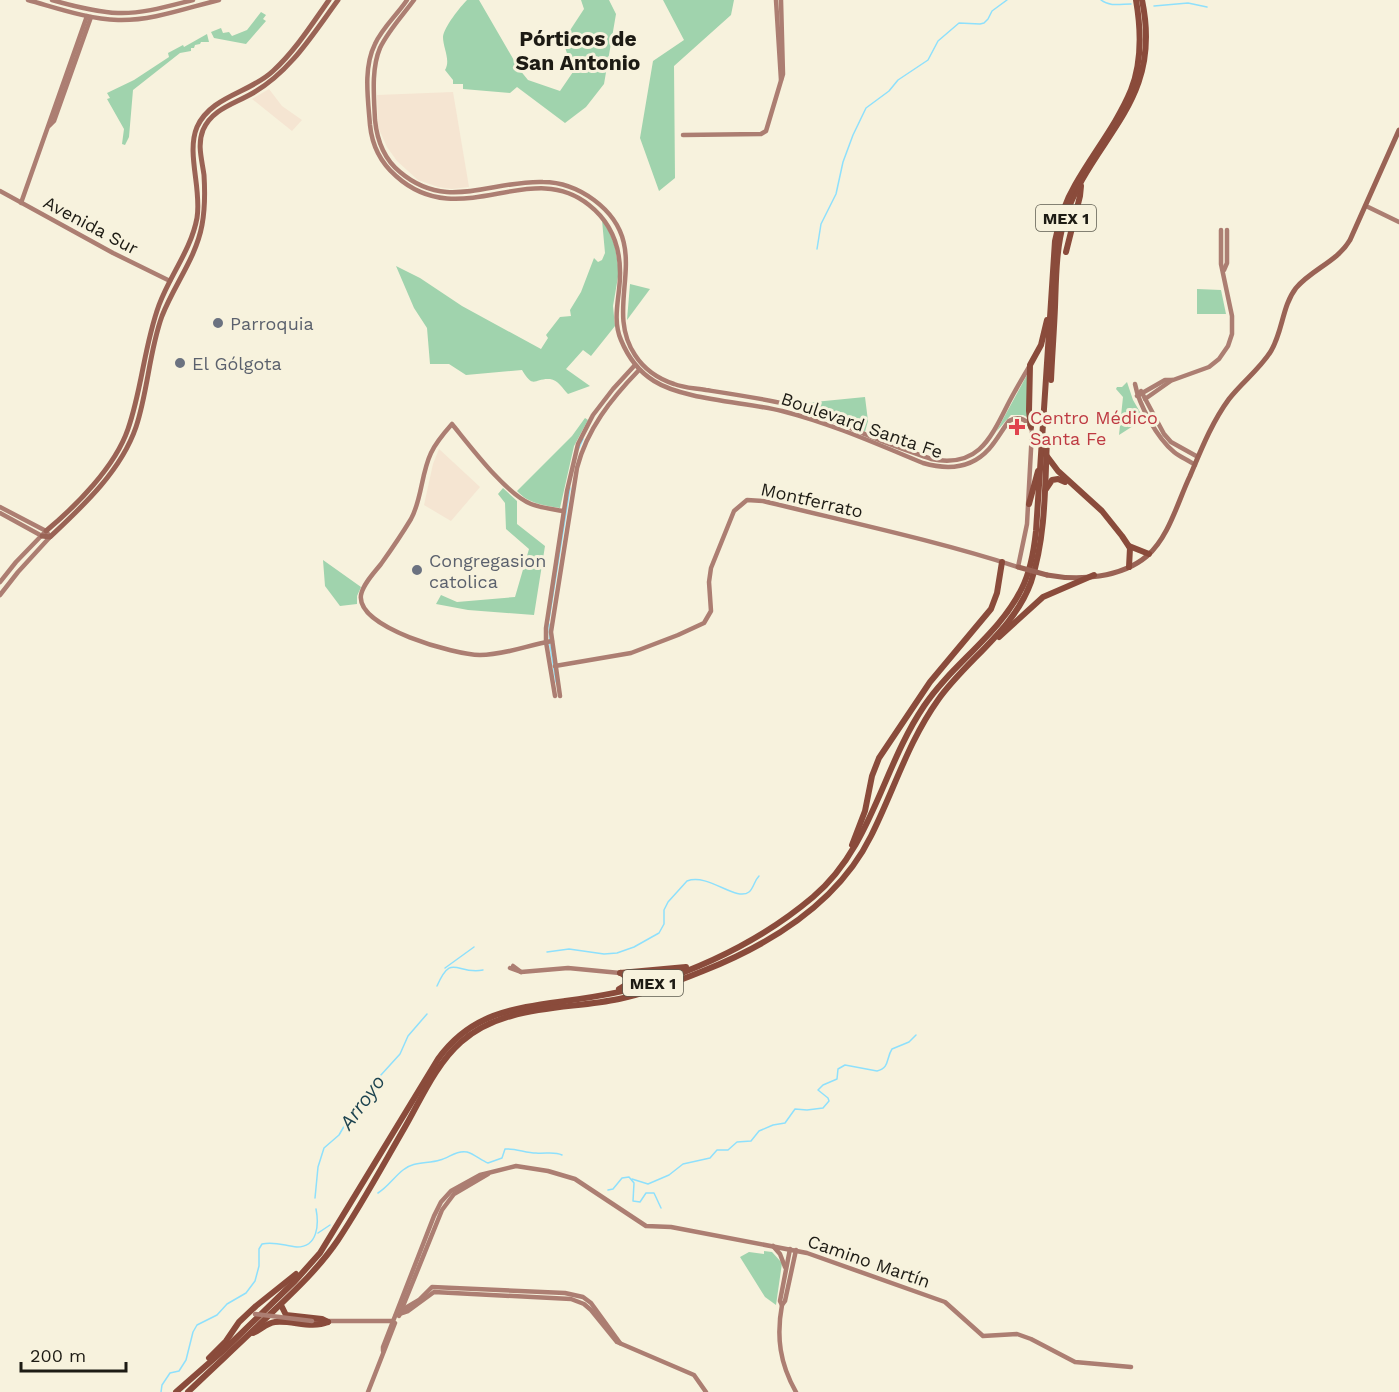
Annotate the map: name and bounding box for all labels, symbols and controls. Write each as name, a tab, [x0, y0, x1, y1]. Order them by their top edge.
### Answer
district label: Pórticos de San Antonio	[516, 26, 640, 75]
street label: Avenida Sur	[40, 191, 142, 259]
road number: MEX 1	[1036, 205, 1096, 231]
place label: Parroquia	[230, 313, 314, 334]
marker: Parroquia	[211, 316, 225, 330]
place label: El Gólgota	[192, 353, 282, 374]
marker: El Gólgota	[173, 356, 187, 370]
street label: Boulevard Santa Fe	[778, 387, 946, 463]
place label: Centro Médico Santa Fe	[1030, 407, 1158, 449]
marker: Centro Médico Santa Fe	[1008, 418, 1026, 436]
street label: Montferrato	[759, 478, 865, 522]
place label: Congregasion catolica	[429, 550, 546, 592]
marker: Congregasion catolica	[410, 563, 424, 577]
road number: MEX 1	[623, 970, 683, 996]
water label: Arroyo	[334, 1070, 390, 1135]
street label: Camino Martín	[805, 1230, 933, 1292]
scale bar	[21, 1335, 126, 1373]
text: 200 m	[30, 1345, 86, 1366]

